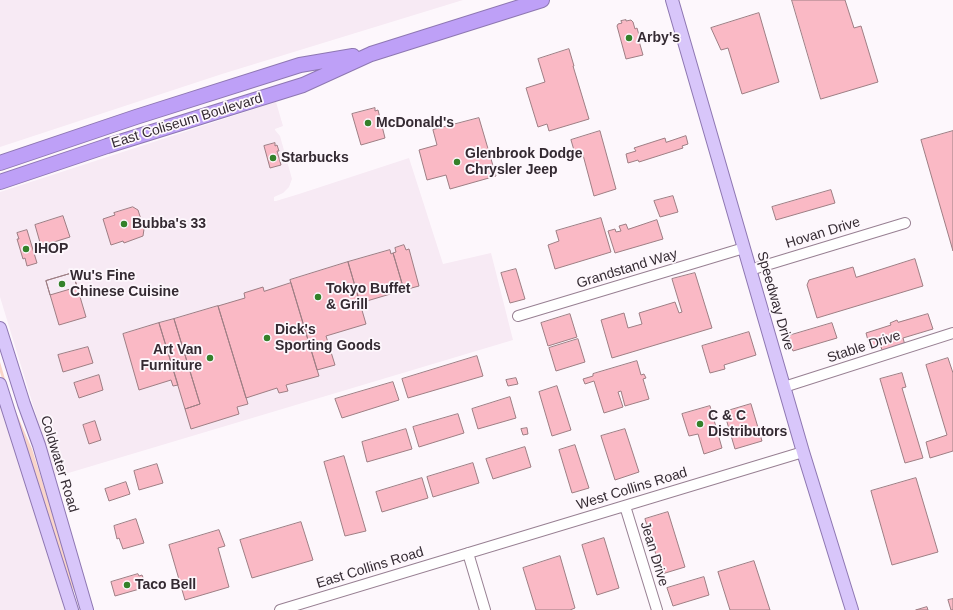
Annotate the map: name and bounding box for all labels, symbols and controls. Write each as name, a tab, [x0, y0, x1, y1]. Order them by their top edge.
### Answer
place label: Arby's	[637, 30, 680, 46]
marker: Arby's	[624, 33, 634, 43]
street label: East Coliseum Boulevard	[109, 90, 265, 152]
place label: McDonald's	[376, 115, 454, 131]
marker: McDonald's	[363, 118, 373, 128]
place label: Glenbrook Dodge Chrysler Jeep	[465, 146, 582, 178]
place label: Starbucks	[281, 150, 349, 166]
marker: Starbucks	[268, 153, 278, 163]
marker: Glenbrook Dodge Chrysler Jeep	[452, 157, 462, 167]
street label: Hovan Drive	[784, 214, 862, 252]
place label: Bubba's 33	[132, 216, 206, 232]
marker: Bubba's 33	[119, 219, 129, 229]
place label: IHOP	[34, 241, 68, 257]
marker: IHOP	[21, 244, 31, 254]
street label: Grandstand Way	[575, 246, 679, 292]
street label: Speedway Drive	[753, 250, 797, 352]
place label: Wu's Fine Chinese Cuisine	[70, 268, 179, 300]
marker: Wu's Fine Chinese Cuisine	[57, 279, 67, 289]
place label: Tokyo Buffet & Grill	[326, 281, 411, 314]
marker: Tokyo Buffet & Grill	[313, 292, 323, 302]
place label: Dick's Sporting Goods	[275, 322, 381, 354]
street label: Stable Drive	[825, 327, 903, 367]
marker: Dick's Sporting Goods	[262, 333, 272, 343]
place label: Art Van Furniture	[141, 342, 202, 374]
marker: Art Van Furniture	[205, 353, 215, 363]
place label: C & C Distributors	[708, 408, 787, 440]
street label: Coldwater Road	[36, 414, 82, 514]
marker: C & C Distributors	[695, 419, 705, 429]
street label: West Collins Road	[575, 464, 689, 514]
street label: Jean Drive	[636, 520, 672, 588]
street label: East Collins Road	[314, 544, 426, 592]
place label: Taco Bell	[135, 577, 196, 593]
marker: Taco Bell	[122, 580, 132, 590]

